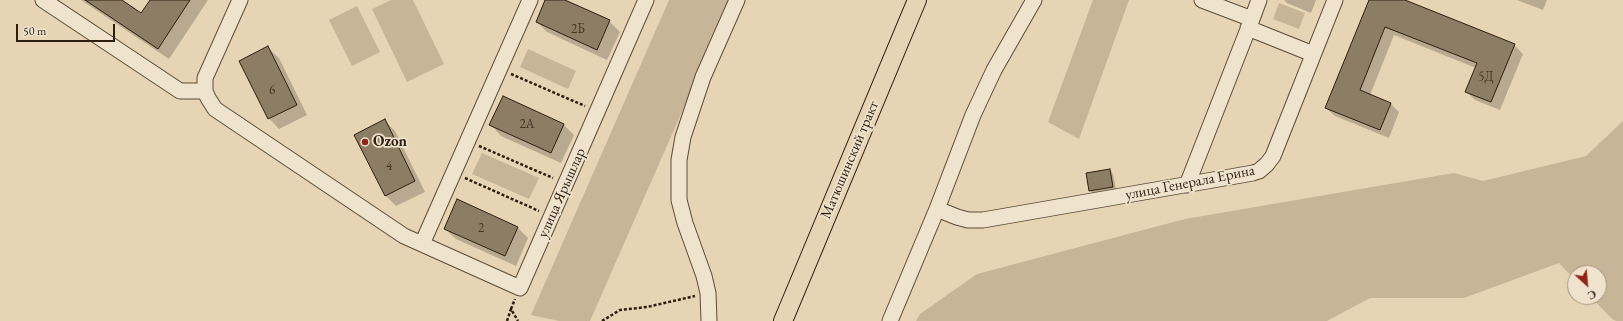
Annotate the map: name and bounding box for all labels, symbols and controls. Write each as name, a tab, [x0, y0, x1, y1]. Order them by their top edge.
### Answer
scale bar	[18, 16, 117, 42]
house number: 2Б	[571, 21, 585, 37]
text: 50 m	[23, 23, 46, 39]
house number: 5Д	[1478, 69, 1494, 85]
house number: 6	[269, 82, 275, 98]
street label: Матюшинский тракт	[817, 98, 883, 222]
house number: 2А	[519, 116, 535, 132]
place label: Ozon	[373, 133, 407, 151]
marker: Ozon	[360, 137, 370, 147]
street label: улица Ярышлар	[534, 145, 590, 241]
house number: 4	[386, 158, 392, 174]
street label: улица Генерала Ерина	[1124, 162, 1256, 204]
house number: 2	[478, 220, 484, 236]
north arrow	[1567, 265, 1607, 305]
text: С	[1585, 287, 1598, 303]

